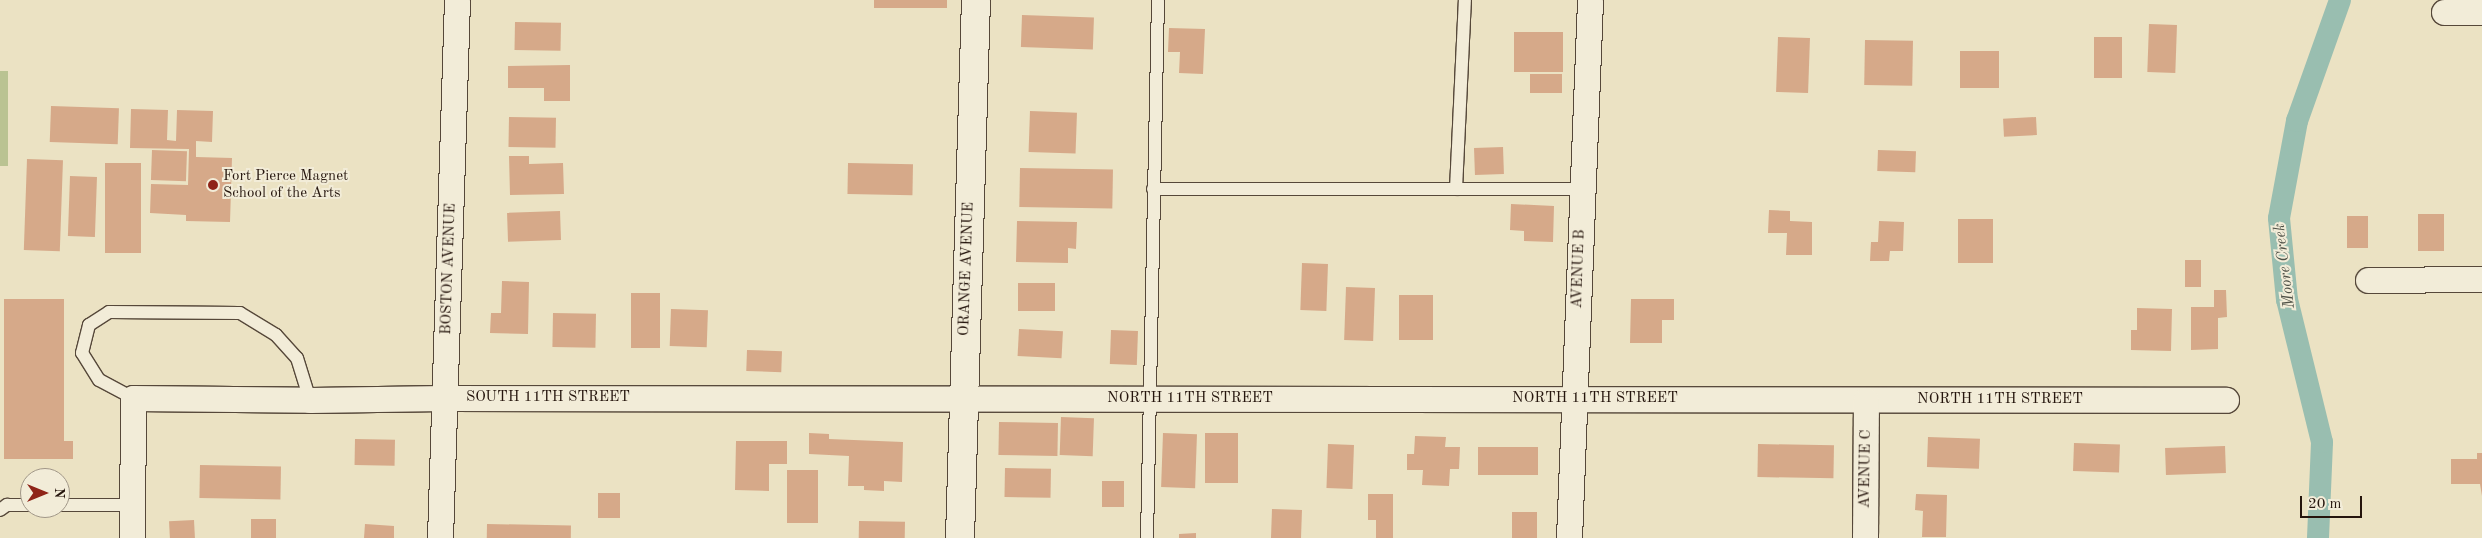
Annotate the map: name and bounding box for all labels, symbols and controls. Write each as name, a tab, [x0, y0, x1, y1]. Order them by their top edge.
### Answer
place label: Fort Pierce Magnet School of the Arts	[223, 167, 348, 202]
marker: Fort Pierce Magnet School of the Arts	[207, 179, 219, 191]
street label: ORANGE AVENUE	[956, 202, 978, 336]
street label: BOSTON AVENUE	[438, 203, 460, 335]
water label: Moore Creek	[2270, 222, 2300, 310]
street label: AVENUE B	[1569, 229, 1589, 309]
street label: SOUTH 11TH STREET	[466, 389, 630, 407]
street label: NORTH 11TH STREET	[1107, 390, 1273, 408]
street label: NORTH 11TH STREET	[1512, 390, 1678, 408]
street label: NORTH 11TH STREET	[1917, 391, 2083, 409]
street label: AVENUE C	[1856, 429, 1876, 509]
north arrow	[20, 468, 70, 518]
scale bar	[2302, 486, 2364, 518]
text: N	[52, 488, 66, 498]
text: 20 m	[2308, 497, 2342, 512]

